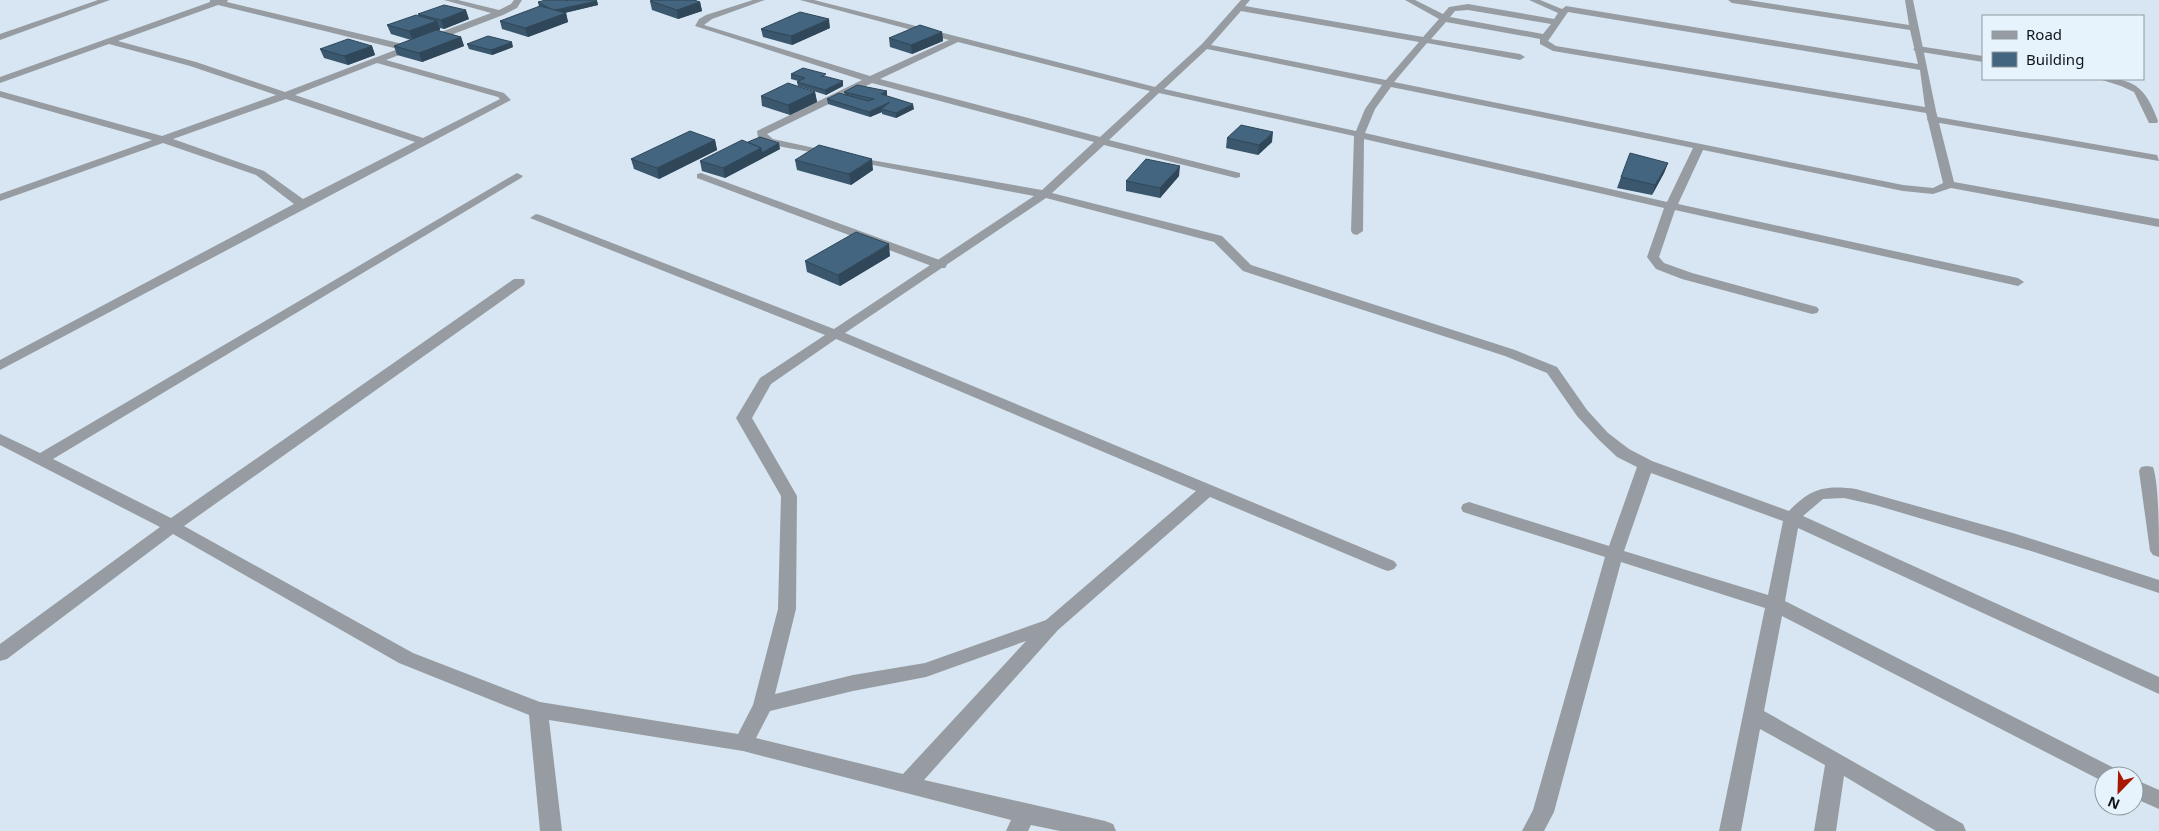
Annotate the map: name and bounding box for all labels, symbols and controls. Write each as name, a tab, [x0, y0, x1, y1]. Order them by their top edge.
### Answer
legend	[1982, 15, 2144, 80]
text: Road	[2026, 24, 2062, 44]
text: Building	[2026, 49, 2084, 69]
north arrow	[2094, 766, 2144, 816]
text: N	[2105, 792, 2123, 814]

